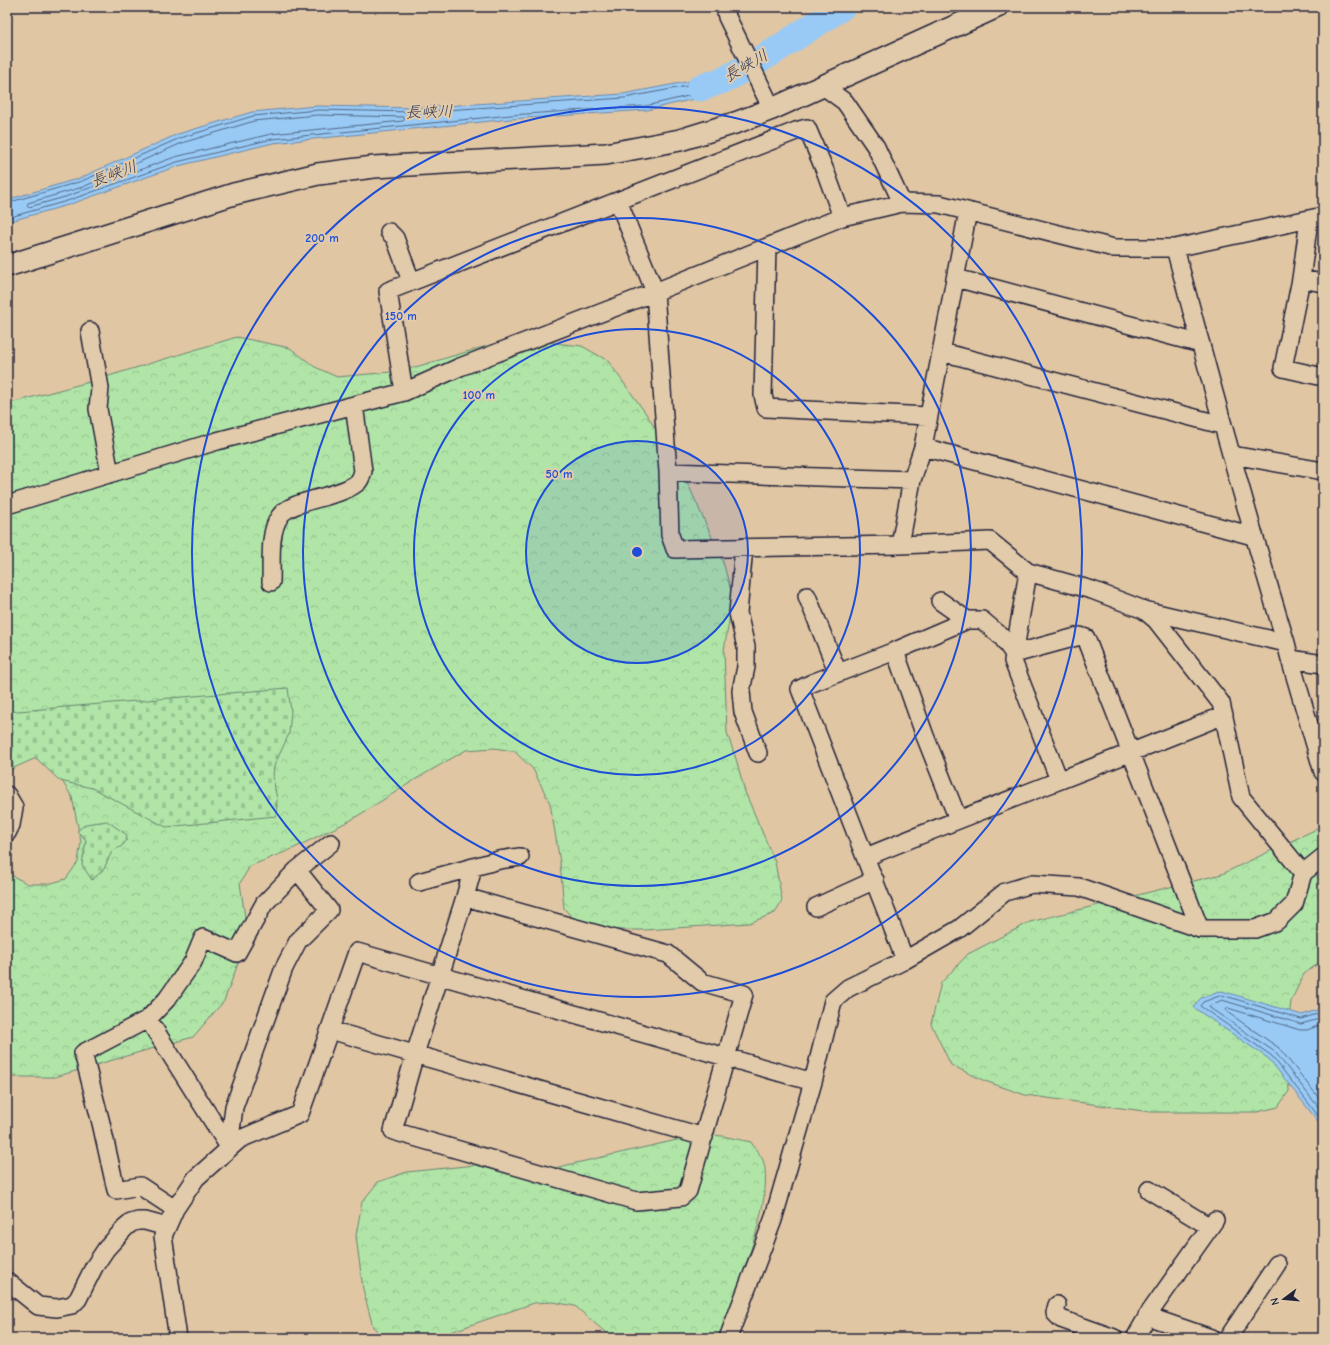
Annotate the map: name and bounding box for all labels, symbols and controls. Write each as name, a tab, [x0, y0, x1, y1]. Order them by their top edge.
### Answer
water label: 長峡川	[721, 46, 771, 86]
water label: 長峡川	[405, 102, 453, 122]
water label: 長峡川	[88, 157, 140, 191]
text: 200 m	[305, 231, 339, 245]
text: 150 m	[385, 309, 417, 323]
text: 100 m	[463, 388, 495, 402]
text: 50 m	[545, 467, 573, 481]
centre of rings	[630, 545, 644, 559]
north arrow	[1264, 1279, 1304, 1319]
text: N	[1268, 1296, 1282, 1307]

